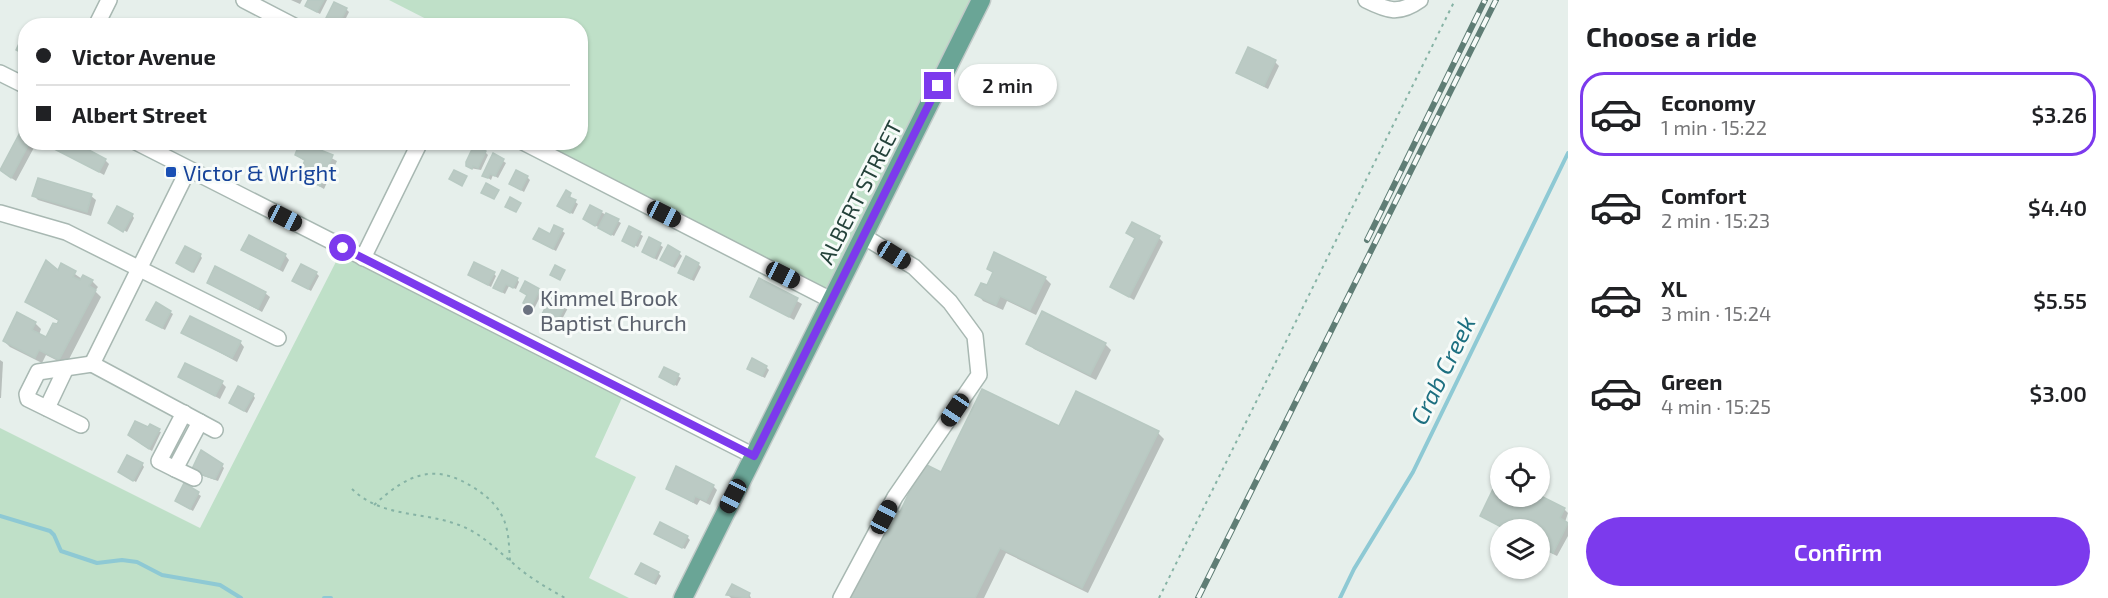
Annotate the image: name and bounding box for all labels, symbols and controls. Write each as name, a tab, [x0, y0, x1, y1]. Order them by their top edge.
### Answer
text: Choose a ride	[1586, 20, 1757, 52]
text: Victor Avenue	[72, 43, 216, 69]
callout: 2 min	[959, 65, 1058, 107]
route end	[924, 72, 951, 99]
text: 2 min	[982, 73, 1033, 97]
icon: car	[1589, 87, 1643, 141]
text: Economy	[1661, 89, 1756, 115]
text: Albert Street	[72, 101, 207, 127]
text: $3.26	[2031, 101, 2087, 127]
text: 1 min · 15:22	[1661, 115, 1767, 139]
street label: ALBERT STREET	[812, 116, 906, 268]
place label: Victor & Wright	[183, 159, 337, 185]
marker: Victor & Wright	[164, 165, 178, 179]
icon: car	[1589, 180, 1643, 234]
text: Comfort	[1661, 182, 1746, 208]
text: $4.40	[2028, 194, 2087, 220]
car	[644, 198, 684, 230]
car	[265, 202, 305, 234]
text: 2 min · 15:23	[1661, 208, 1770, 232]
route start	[329, 234, 356, 261]
car	[874, 238, 914, 272]
car	[763, 259, 803, 291]
icon: car	[1589, 273, 1643, 327]
text: XL	[1661, 275, 1687, 301]
place label: Kimmel Brook Baptist Church	[540, 284, 687, 335]
text: $5.55	[2033, 287, 2087, 313]
text: 3 min · 15:24	[1661, 301, 1771, 325]
marker: Kimmel Brook Baptist Church	[521, 303, 535, 317]
water label: Crab Creek	[1403, 311, 1481, 429]
icon: car	[1589, 366, 1643, 420]
text: Green	[1661, 368, 1723, 394]
text: $3.00	[2030, 380, 2087, 406]
car	[937, 390, 973, 430]
text: 4 min · 15:25	[1661, 394, 1771, 418]
map controls	[1490, 447, 1550, 579]
button: locate	[1490, 447, 1550, 507]
car	[717, 476, 749, 516]
car	[868, 497, 900, 537]
button: Confirm	[1586, 517, 2090, 586]
button: layers	[1490, 519, 1550, 579]

